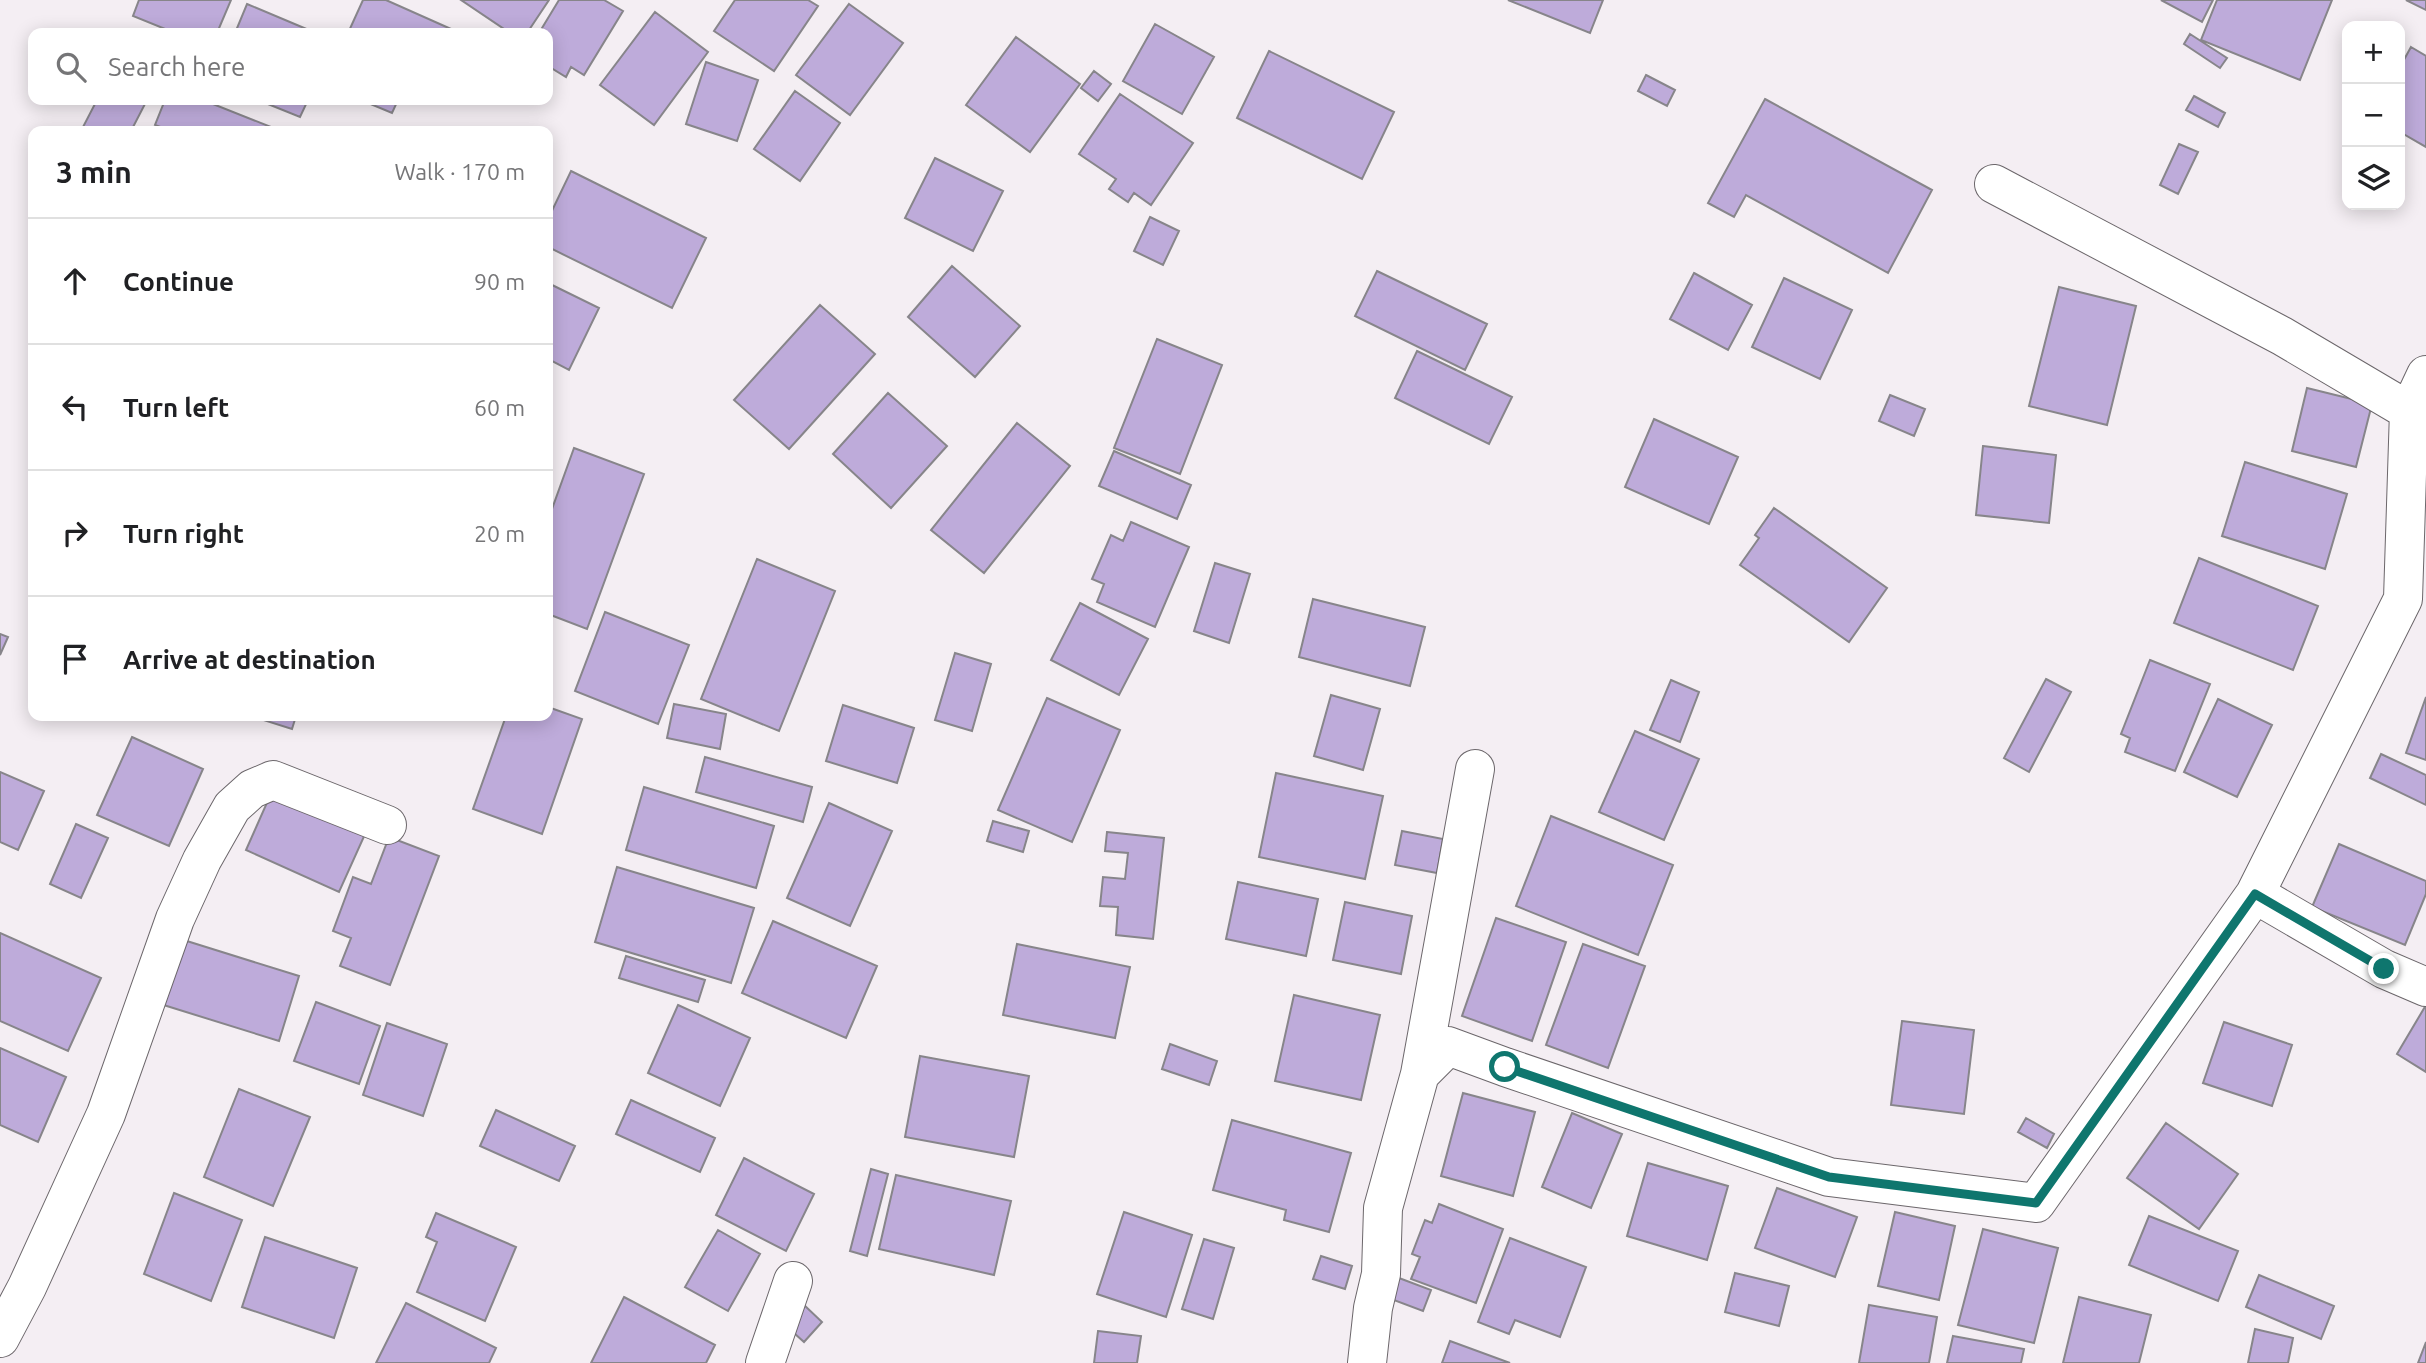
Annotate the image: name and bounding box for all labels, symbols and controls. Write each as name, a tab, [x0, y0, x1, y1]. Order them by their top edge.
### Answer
map controls	[2342, 21, 2405, 210]
button: +	[2342, 21, 2405, 84]
search box	[28, 28, 553, 105]
icon: search	[52, 48, 90, 86]
text: Search here	[108, 52, 245, 81]
button: −	[2342, 84, 2405, 147]
button: layers	[2342, 147, 2405, 210]
text: 3 min	[56, 155, 132, 189]
text: Walk · 170 m	[394, 159, 525, 184]
icon: ahead	[56, 262, 94, 300]
text: Continue	[123, 267, 234, 296]
text: 90 m	[474, 269, 525, 294]
icon: left	[56, 388, 94, 426]
text: Turn left	[123, 393, 229, 422]
text: 60 m	[474, 395, 525, 420]
icon: right	[56, 514, 94, 552]
text: Turn right	[123, 519, 244, 548]
text: 20 m	[474, 521, 525, 546]
icon: arrive	[56, 640, 94, 678]
text: Arrive at destination	[123, 645, 376, 674]
route end	[2368, 953, 2399, 984]
route start	[1489, 1051, 1520, 1082]

